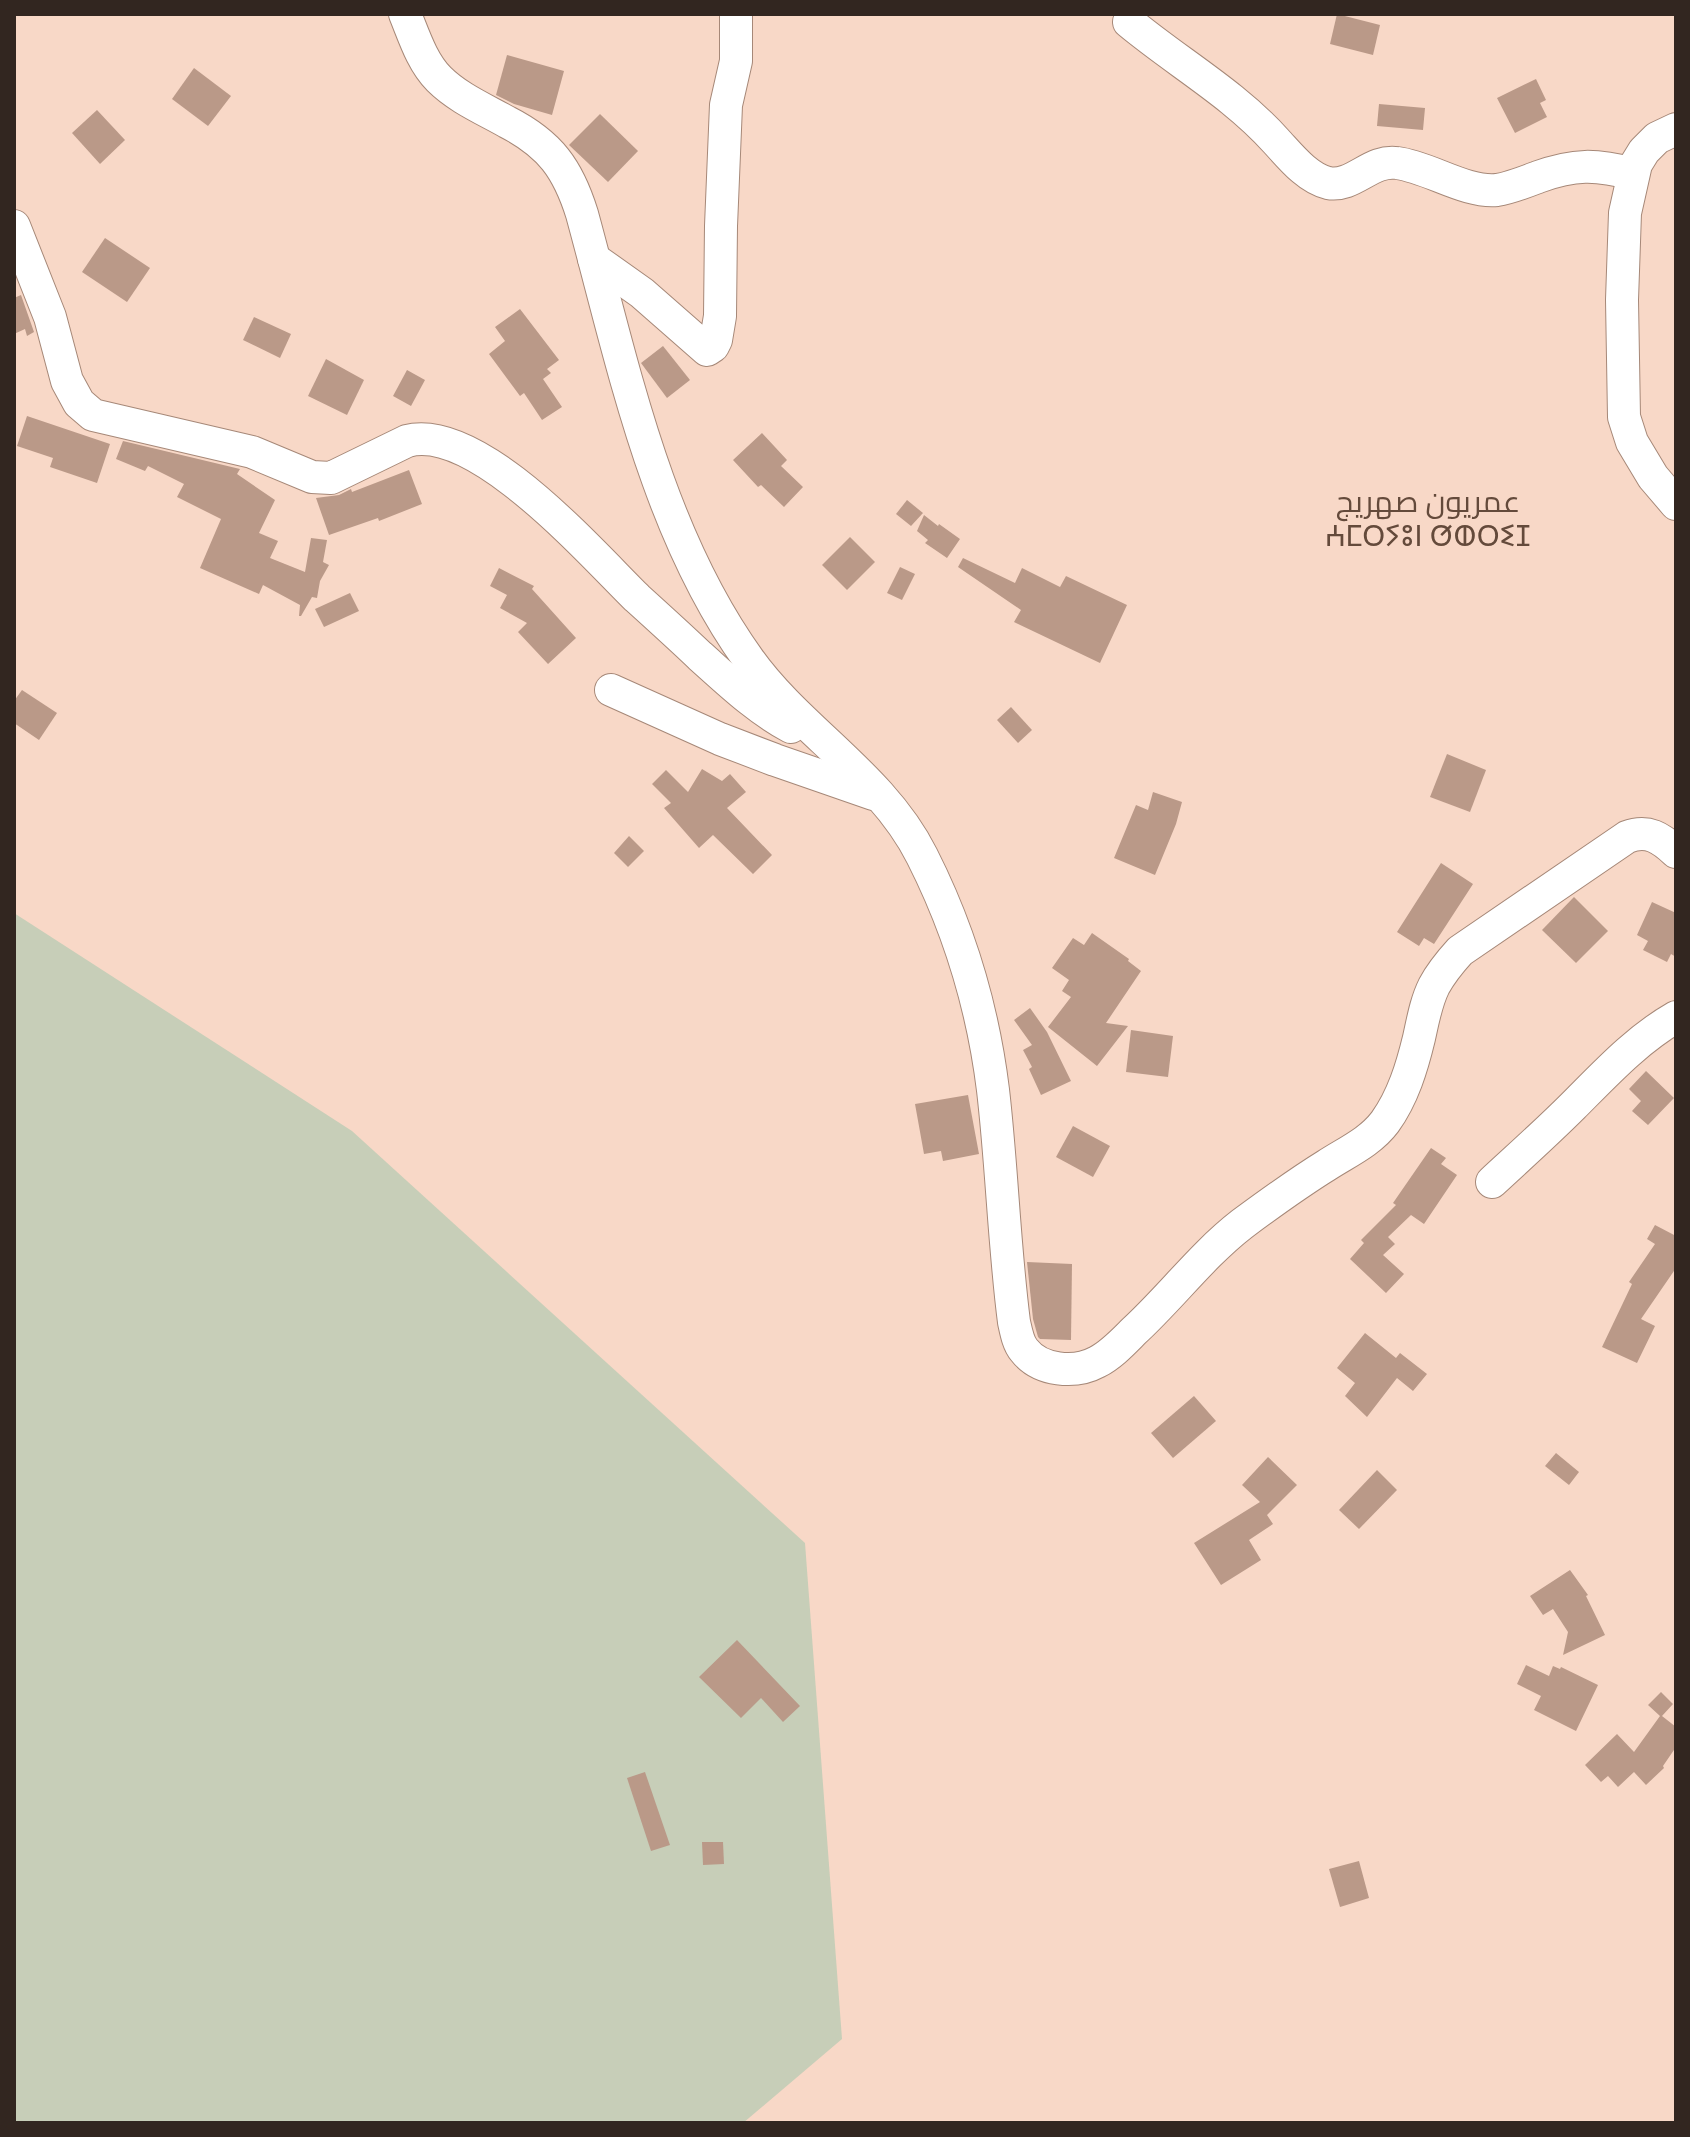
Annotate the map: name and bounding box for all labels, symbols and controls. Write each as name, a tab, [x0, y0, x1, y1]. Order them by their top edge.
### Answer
district label: عمريون صهريج ⵄⵎⵔⵢⵓⵏ ⵚⵀⵔⵉⵊ	[1325, 481, 1531, 554]

